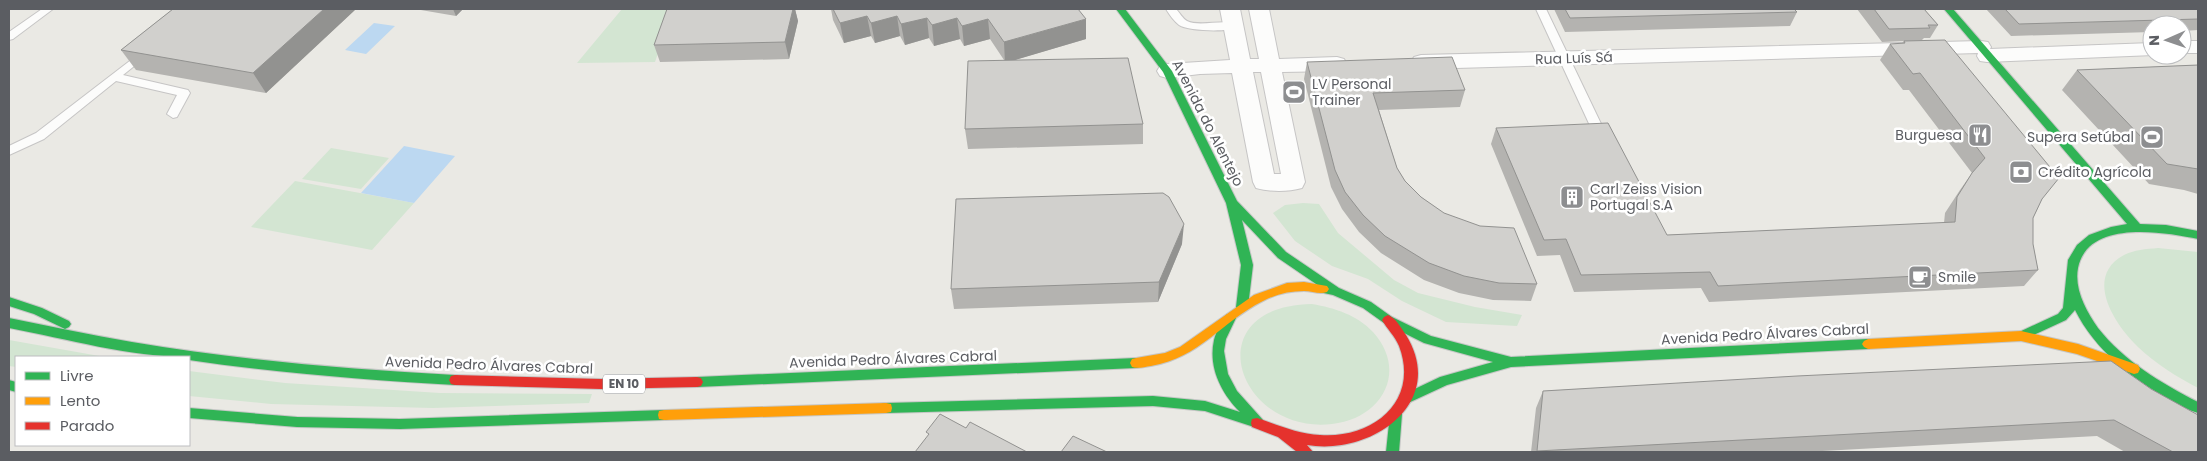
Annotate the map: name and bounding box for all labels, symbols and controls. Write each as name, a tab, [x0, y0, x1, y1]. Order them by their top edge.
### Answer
north arrow	[2142, 15, 2192, 65]
text: N	[2144, 35, 2164, 46]
street label: Rua Luís Sá	[1535, 47, 1613, 69]
street label: Avenida do Alentejo	[1167, 56, 1249, 190]
place label: LV Personal Trainer	[1312, 74, 1391, 110]
sports icon: LV Personal Trainer	[1281, 79, 1307, 105]
restaurant icon: Burguesa	[1967, 122, 1993, 148]
sports icon: Supera Setúbal	[2139, 124, 2165, 150]
place label: Burguesa	[1895, 125, 1962, 145]
place label: Supera Setúbal	[2027, 127, 2134, 147]
bank icon: Crédito Agrícola	[2008, 159, 2034, 185]
place label: Crédito Agrícola	[2038, 162, 2151, 182]
place label: Carl Zeiss Vision Portugal S.A	[1590, 179, 1702, 215]
building icon: Carl Zeiss Vision Portugal S.A	[1559, 184, 1585, 210]
cafe icon: Smile	[1907, 264, 1933, 290]
place label: Smile	[1938, 267, 1977, 287]
street label: Avenida Pedro Álvares Cabral	[1661, 319, 1869, 349]
street label: Avenida Pedro Álvares Cabral	[789, 345, 997, 373]
street label: Avenida Pedro Álvares Cabral	[385, 351, 593, 379]
legend	[15, 356, 190, 446]
text: Livre	[60, 365, 93, 386]
road number: EN 10	[603, 374, 645, 394]
text: Lento	[60, 390, 100, 411]
text: Parado	[60, 415, 114, 436]

